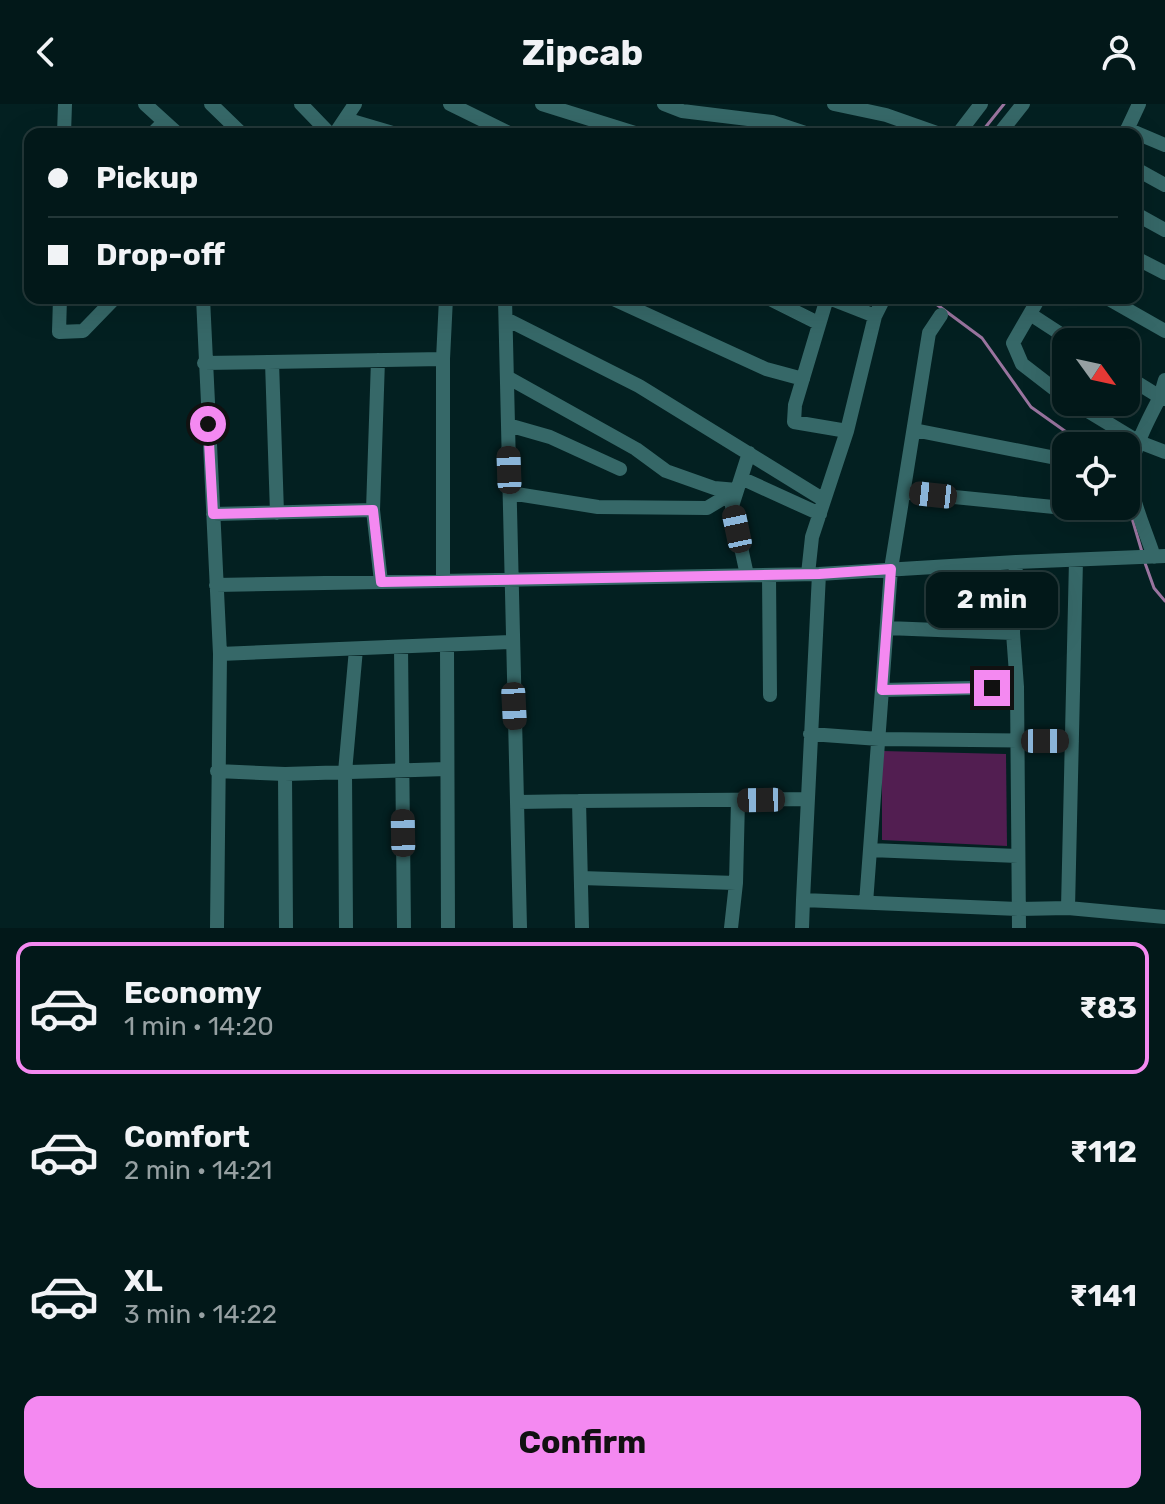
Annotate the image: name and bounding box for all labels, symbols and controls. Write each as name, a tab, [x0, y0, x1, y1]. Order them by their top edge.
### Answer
icon: back	[24, 30, 68, 74]
icon: person	[1097, 30, 1141, 74]
text: Zipcab	[522, 31, 643, 74]
text: Pickup	[96, 160, 198, 196]
text: Drop-off	[96, 237, 225, 273]
north arrow	[1052, 328, 1140, 416]
map controls	[1052, 328, 1140, 520]
route start	[190, 406, 226, 442]
button: locate	[1052, 432, 1140, 520]
car	[496, 446, 522, 494]
car	[908, 481, 958, 509]
car	[720, 503, 754, 555]
callout: 2 min	[926, 572, 1058, 628]
text: 2 min	[957, 584, 1027, 615]
route end	[974, 670, 1010, 706]
car	[501, 681, 527, 731]
car	[1021, 729, 1069, 753]
car	[737, 788, 785, 812]
car	[391, 809, 415, 857]
icon: car	[28, 972, 100, 1044]
text: Economy	[124, 975, 262, 1011]
text: ₹83	[1079, 990, 1137, 1026]
text: 1 min · 14:20	[124, 1011, 274, 1042]
icon: car	[28, 1116, 100, 1188]
text: Comfort	[124, 1119, 250, 1155]
text: ₹112	[1070, 1134, 1137, 1170]
text: 2 min · 14:21	[124, 1155, 272, 1186]
icon: car	[28, 1260, 100, 1332]
text: XL	[124, 1263, 163, 1299]
text: ₹141	[1069, 1278, 1137, 1314]
text: 3 min · 14:22	[124, 1299, 277, 1330]
button: Confirm	[24, 1396, 1141, 1488]

